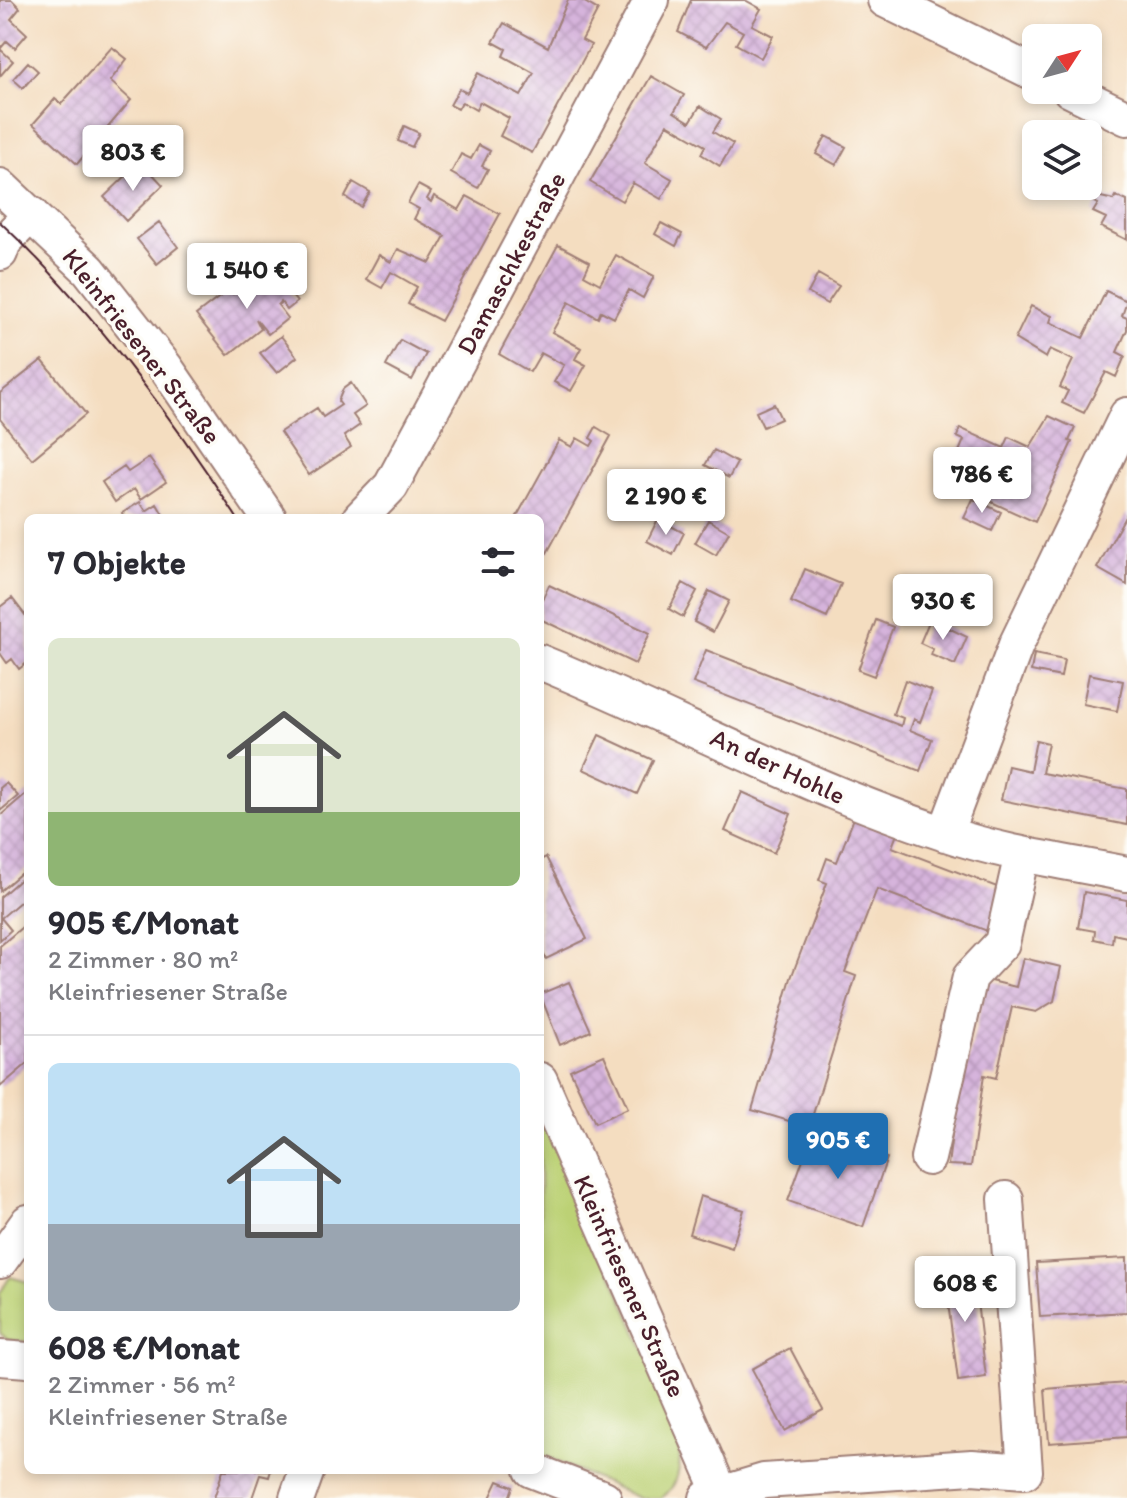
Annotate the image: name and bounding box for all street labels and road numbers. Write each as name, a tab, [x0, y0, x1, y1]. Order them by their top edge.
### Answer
street label: Damaschkestraße	[449, 166, 573, 360]
street label: Kleinfriesener Straße	[56, 242, 228, 450]
street label: An der Hohle	[706, 721, 850, 811]
street label: Kleinfriesener Straße	[567, 1170, 693, 1402]

